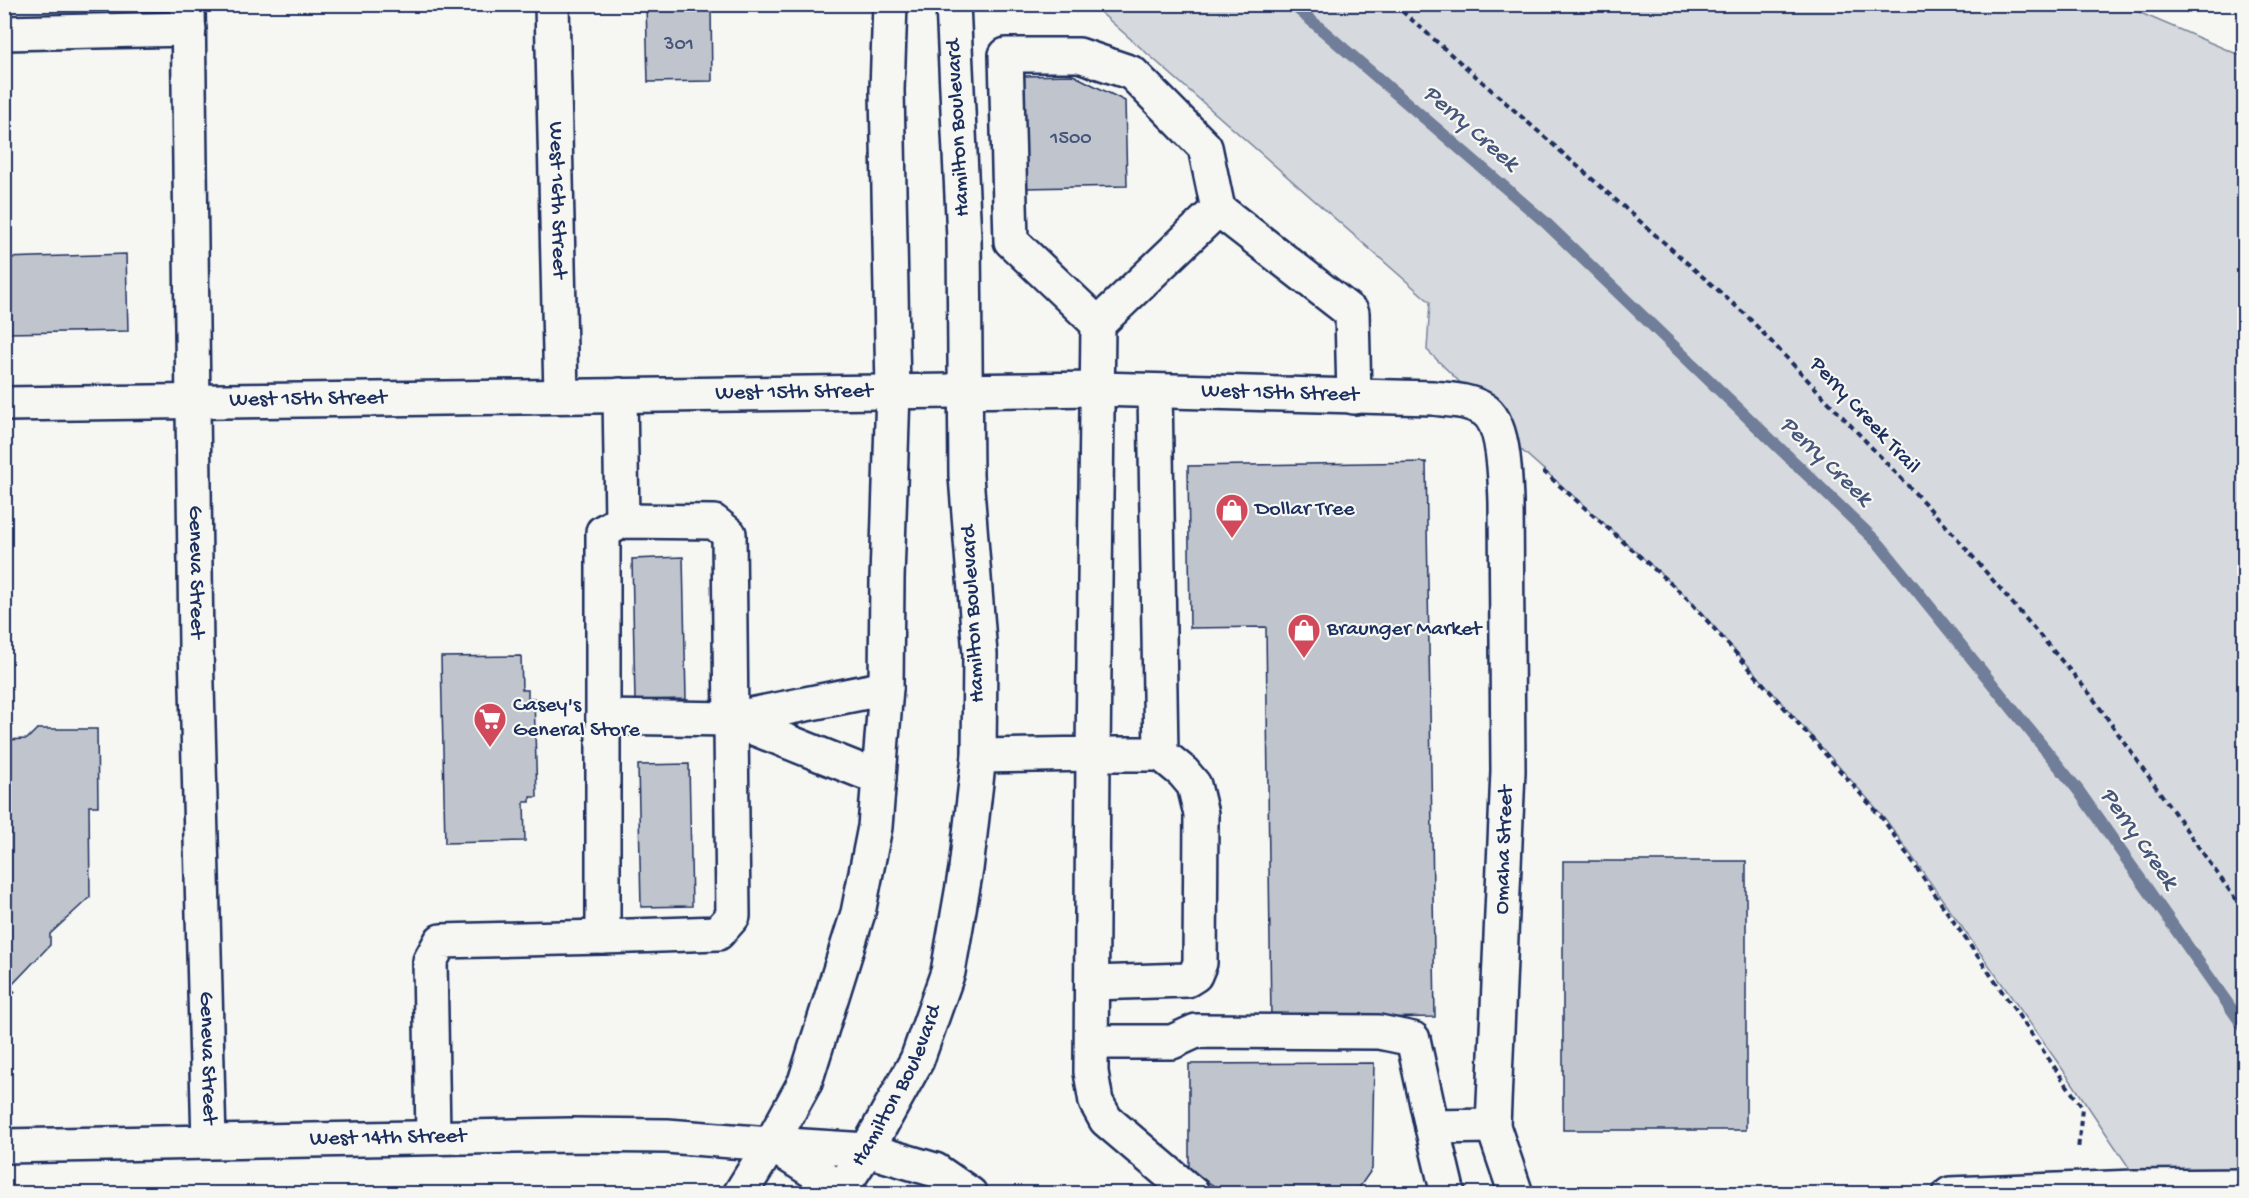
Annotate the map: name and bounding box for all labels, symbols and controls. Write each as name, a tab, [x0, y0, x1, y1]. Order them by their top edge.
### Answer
house number: 301	[663, 34, 694, 57]
street label: Hamilton Boulevard	[941, 36, 977, 217]
water label: Perry Creek	[1416, 80, 1525, 180]
street label: West 16th Street	[542, 121, 571, 281]
house number: 1500	[1049, 128, 1092, 151]
street label: Perry Creek Trail	[1803, 352, 1925, 480]
street label: West 15th Street	[715, 379, 875, 407]
street label: West 15th Street	[1201, 379, 1361, 409]
street label: West 15th Street	[229, 386, 389, 414]
water label: Perry Creek	[1773, 411, 1877, 513]
shop icon: Dollar Tree	[1214, 492, 1250, 539]
place label: Dollar Tree	[1253, 497, 1355, 523]
street label: Geneva Street	[181, 505, 209, 641]
street label: Hamilton Boulevard	[956, 522, 992, 703]
shop icon: Braunger Market	[1286, 612, 1322, 659]
place label: Braunger Market	[1326, 617, 1483, 643]
place label: Casey's General Store	[513, 693, 640, 744]
supermarket icon: Casey's General Store	[472, 701, 508, 748]
street label: Omaha Street	[1490, 783, 1520, 915]
water label: Perry Creek	[2093, 783, 2185, 897]
street label: Geneva Street	[192, 991, 222, 1127]
street label: Hamilton Boulevard	[846, 1000, 949, 1172]
street label: West 14th Street	[309, 1124, 468, 1153]

